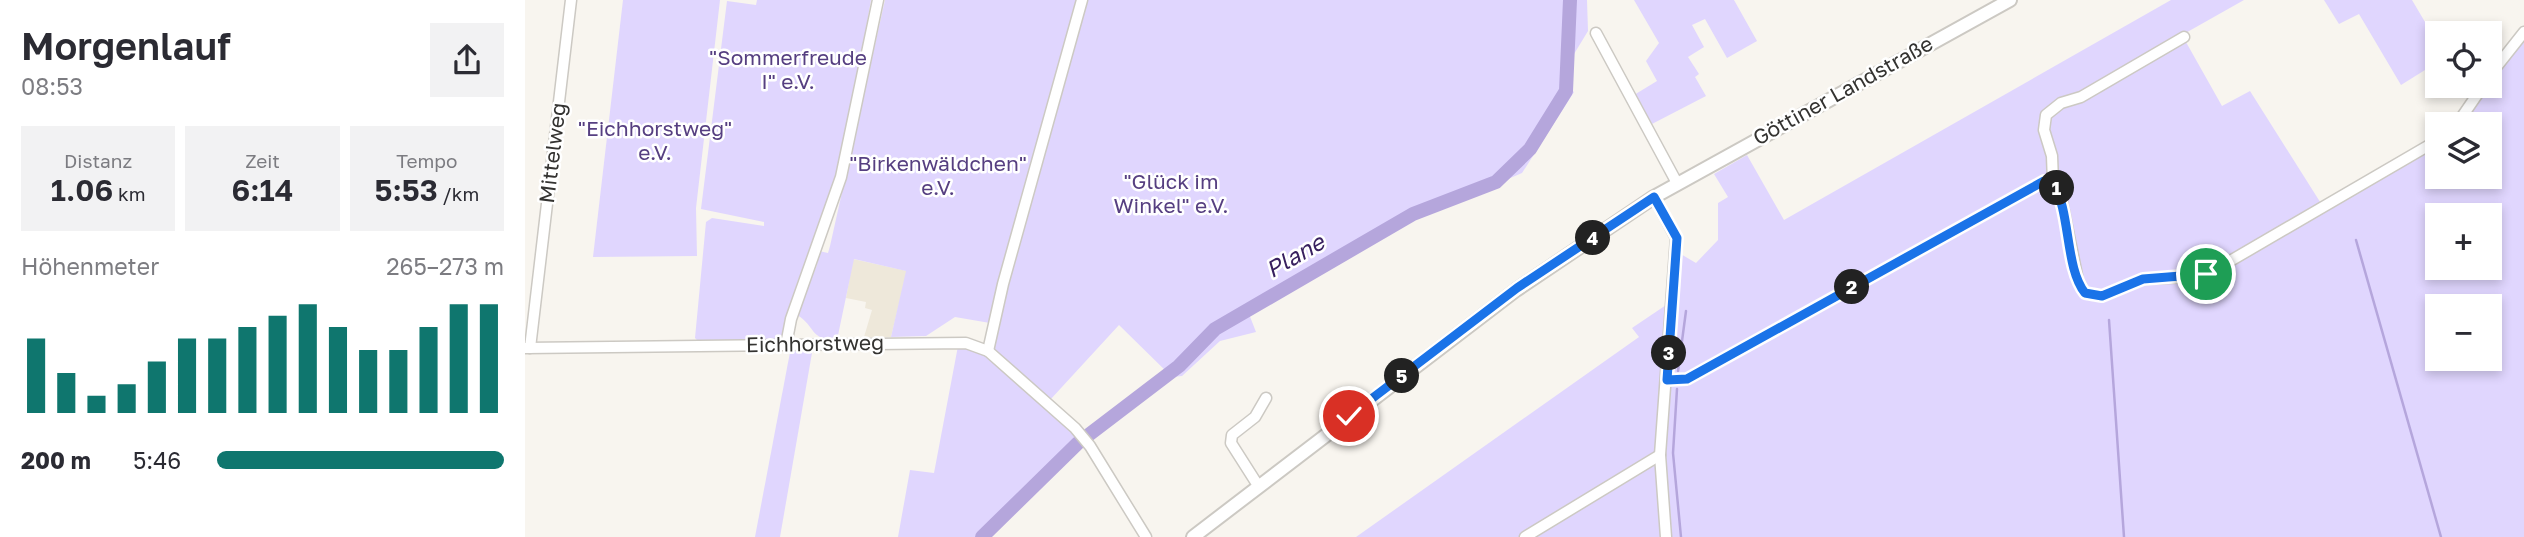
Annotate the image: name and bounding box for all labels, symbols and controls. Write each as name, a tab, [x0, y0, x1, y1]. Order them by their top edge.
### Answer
map controls	[2425, 21, 2502, 371]
button: locate	[2425, 21, 2502, 98]
text: Morgenlauf	[21, 23, 231, 68]
button: share	[430, 23, 504, 97]
street label: Göttiner Landstraße	[1748, 30, 1937, 150]
park label: "Sommerfreude I" e.V.	[709, 44, 867, 94]
text: 08:53	[21, 72, 83, 100]
street label: Mittelweg	[533, 101, 571, 205]
button: layers	[2425, 112, 2502, 189]
park label: "Eichhorstweg" e.V.	[578, 115, 732, 165]
text: Distanz	[64, 149, 132, 172]
text: Zeit	[245, 149, 280, 172]
text: Tempo	[396, 149, 457, 172]
park label: "Birkenwäldchen" e.V.	[849, 150, 1027, 200]
park label: "Glück im Winkel" e.V.	[1113, 168, 1229, 218]
pin: 1	[2039, 170, 2075, 206]
text: 1.06	[51, 172, 113, 208]
text: 6:14	[232, 172, 293, 208]
text: 5:53	[374, 172, 438, 208]
text: 1	[2052, 176, 2061, 199]
text: km	[113, 182, 145, 205]
text: /km	[438, 182, 479, 205]
button: +	[2425, 203, 2502, 280]
pin: 4	[1575, 220, 1611, 256]
water label: Plane	[1260, 226, 1330, 283]
text: 4	[1587, 226, 1598, 249]
pin	[2176, 244, 2236, 304]
text: Höhenmeter	[21, 252, 159, 280]
text: 265–273 m	[386, 252, 504, 280]
icon: arrive	[2187, 255, 2225, 293]
pin: 2	[1835, 270, 1869, 304]
text: 2	[1846, 275, 1857, 298]
button: −	[2425, 294, 2502, 371]
street label: Eichhorstweg	[746, 329, 884, 357]
pin: 3	[1651, 336, 1687, 370]
text: 3	[1663, 341, 1674, 364]
pin: 5	[1385, 358, 1419, 394]
text: 5	[1396, 364, 1407, 387]
pin	[1319, 386, 1379, 446]
icon: check	[1330, 397, 1368, 435]
text: 200 m	[21, 446, 91, 474]
text: 5:46	[133, 446, 181, 474]

